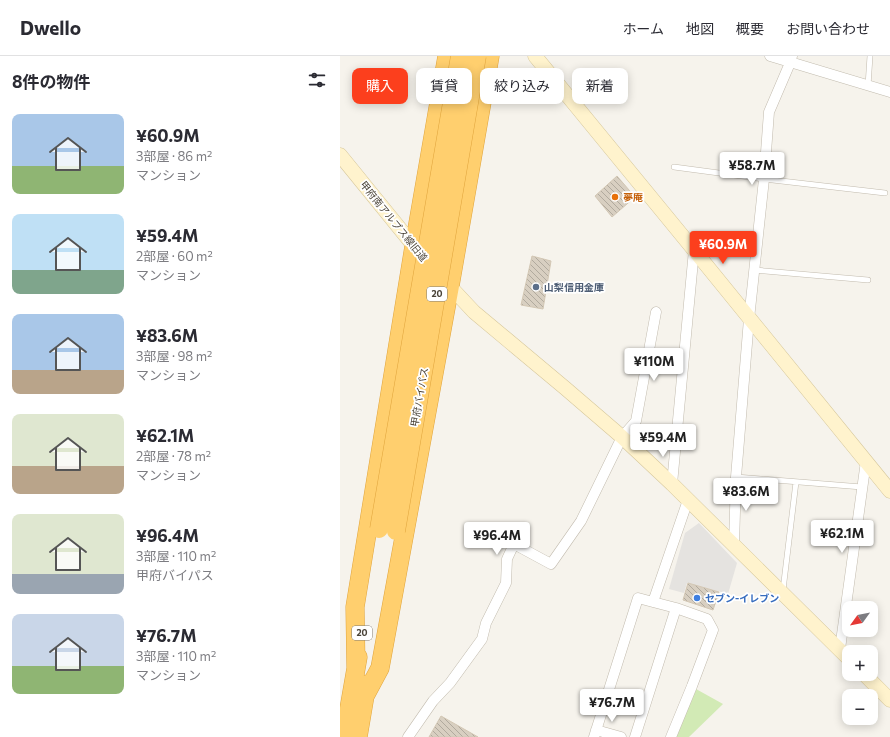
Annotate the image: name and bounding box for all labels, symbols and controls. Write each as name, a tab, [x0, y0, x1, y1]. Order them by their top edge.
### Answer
text: Dwello	[20, 16, 81, 39]
text: ホーム	[622, 20, 664, 37]
text: 地図	[686, 20, 714, 37]
text: 概要	[736, 20, 764, 37]
text: お問い合わせ	[786, 20, 870, 37]
chip: 購入	[352, 68, 408, 104]
chip: 賃貸	[416, 68, 472, 104]
chip: 絞り込み	[480, 68, 564, 104]
chip: 新着	[572, 68, 628, 104]
icon: filters	[306, 69, 328, 91]
text: 8件の物件	[12, 71, 91, 92]
text: ¥60.9M	[136, 125, 200, 146]
icon: home	[44, 130, 92, 178]
text: 3部屋 · 86 m²	[136, 148, 212, 164]
pin: ¥58.7M	[719, 152, 785, 186]
text: ¥58.7M	[729, 157, 775, 173]
text: マンション	[136, 167, 201, 183]
street label: 甲府南アルプス線旧道	[358, 178, 430, 264]
place label: 夢庵	[623, 191, 643, 203]
marker: 夢庵	[610, 192, 620, 202]
text: ¥59.4M	[136, 225, 198, 246]
icon: home	[44, 230, 92, 278]
pin: ¥60.9M	[690, 231, 756, 265]
text: ¥60.9M	[699, 236, 747, 252]
text: 2部屋 · 60 m²	[136, 248, 213, 264]
text: マンション	[136, 267, 201, 283]
place label: 山梨信用金庫	[544, 281, 604, 293]
marker: 山梨信用金庫	[531, 282, 541, 292]
road number: 20	[427, 287, 447, 301]
text: ¥83.6M	[136, 325, 198, 346]
icon: home	[44, 330, 92, 378]
text: 3部屋 · 98 m²	[136, 348, 212, 364]
pin: ¥110M	[626, 348, 682, 382]
text: ¥110M	[633, 353, 675, 369]
text: マンション	[136, 367, 201, 383]
street label: 甲府バイパス	[408, 367, 430, 427]
pin: ¥59.4M	[630, 424, 696, 458]
text: ¥62.1M	[136, 425, 194, 446]
text: ¥59.4M	[639, 429, 687, 445]
icon: home	[44, 430, 92, 478]
text: 2部屋 · 78 m²	[136, 448, 211, 464]
text: マンション	[136, 467, 201, 483]
pin: ¥83.6M	[713, 478, 779, 512]
text: ¥83.6M	[722, 483, 770, 499]
pin: ¥62.1M	[809, 520, 875, 554]
pin: ¥96.4M	[464, 522, 530, 556]
text: ¥96.4M	[136, 525, 199, 546]
text: ¥62.1M	[820, 525, 864, 541]
text: ¥96.4M	[473, 527, 521, 543]
icon: home	[44, 530, 92, 578]
text: 3部屋 · 110 m²	[136, 548, 216, 564]
text: 甲府バイパス	[136, 567, 214, 583]
place label: セブン-イレブン	[705, 592, 779, 604]
marker: セブン-イレブン	[692, 593, 702, 603]
north arrow	[842, 601, 878, 637]
map controls	[842, 601, 878, 725]
text: ¥76.7M	[136, 625, 197, 646]
road number: 20	[352, 626, 372, 640]
icon: home	[44, 630, 92, 678]
button: +	[842, 645, 878, 681]
text: 3部屋 · 110 m²	[136, 648, 216, 664]
text: マンション	[136, 667, 201, 683]
pin: ¥76.7M	[579, 689, 645, 723]
button: −	[842, 689, 878, 725]
text: ¥76.7M	[589, 694, 635, 710]

